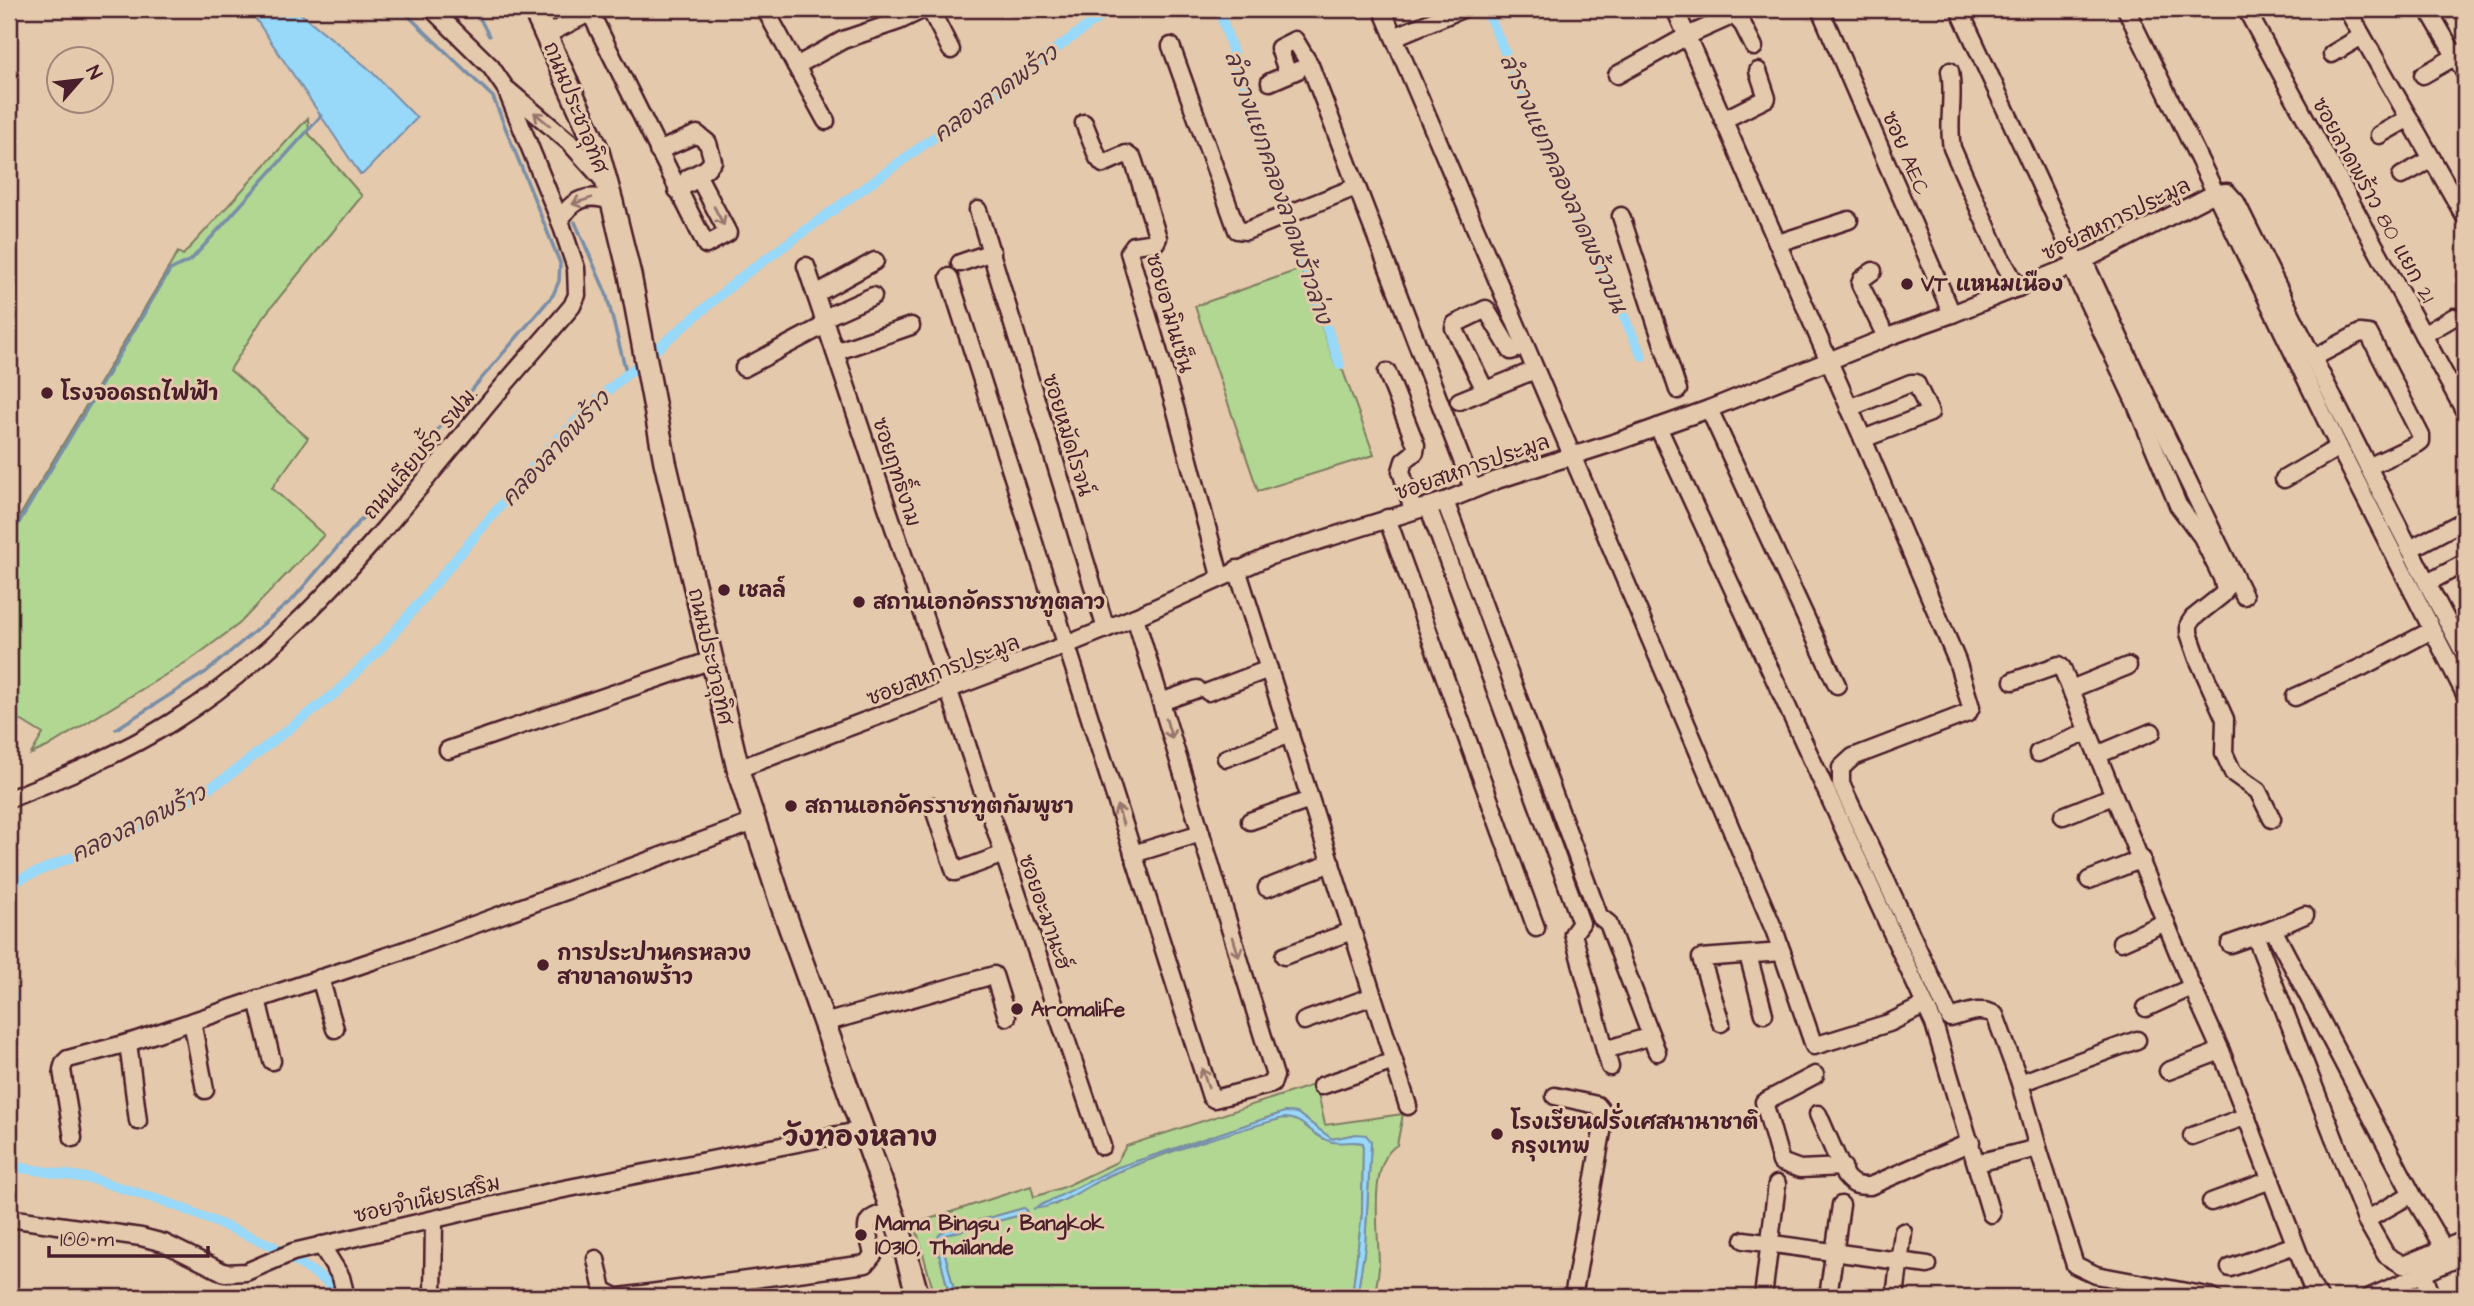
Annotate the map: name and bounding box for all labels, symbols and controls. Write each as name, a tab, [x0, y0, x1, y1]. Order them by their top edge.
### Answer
water label: คลองลาดพร้าว	[927, 36, 1066, 150]
street label: ถนนประชาอุทิศ	[535, 37, 616, 179]
north arrow	[46, 46, 116, 116]
water label: ลำรางแยกคลองลาดพร้าวล่าง	[1216, 47, 1340, 330]
water label: ลำรางแยกคลองลาดพร้าวบน	[1491, 49, 1635, 319]
text: N	[79, 61, 108, 84]
street label: ซอยลาดพร้าว 80 แยก 21	[2305, 92, 2442, 309]
street label: ซอย AEC	[1875, 107, 1936, 200]
one-way arrow	[533, 111, 551, 127]
street label: ซอยสหการประมูล	[2037, 171, 2196, 269]
one-way arrow	[572, 196, 593, 208]
one-way arrow	[713, 205, 726, 226]
street label: ซอยอามินเซ็น	[1139, 250, 1200, 376]
place label: VT แหนมเนือง	[1920, 270, 2063, 299]
marker: VT แหนมเนือง	[1899, 276, 1915, 292]
street label: ซอยหมัดโรจน์	[1035, 370, 1100, 500]
place label: โรงจอดรถไฟฟ้า	[60, 378, 218, 408]
street label: ถนนเลียบรั้ว รฟม.	[353, 378, 485, 526]
water label: คลองลาดพร้าว	[494, 382, 619, 513]
marker: โรงจอดรถไฟฟ้า	[39, 385, 55, 401]
street label: ซอยฤทธิ์งาม	[865, 412, 932, 531]
street label: ซอยสหการประมูล	[1391, 427, 1554, 508]
place label: เชลล์	[738, 575, 786, 605]
marker: เชลล์	[716, 582, 732, 598]
street label: ถนนประชาอุทิศ	[680, 585, 741, 729]
place label: สถานเอกอัครราชทูตลาว	[873, 588, 1105, 617]
marker: สถานเอกอัครราชทูตลาว	[851, 594, 867, 610]
street label: ซอยสหการประมูล	[862, 628, 1024, 714]
one-way arrow	[1164, 718, 1177, 740]
water label: คลองลาดพร้าว	[65, 776, 214, 871]
place label: สถานเอกอัครราชทูตกัมพูชา	[805, 792, 1074, 821]
marker: สถานเอกอัครราชทูตกัมพูชา	[783, 798, 799, 814]
one-way arrow	[1113, 804, 1125, 826]
street label: ซอยอะมานะฮ์	[1011, 851, 1078, 974]
one-way arrow	[1230, 936, 1243, 958]
place label: การประปานครหลวง สาขาลาดพร้าว	[557, 939, 751, 992]
marker: การประปานครหลวง สาขาลาดพร้าว	[535, 957, 551, 973]
place label: Aromalife	[1031, 995, 1126, 1024]
marker: Aromalife	[1009, 1001, 1025, 1017]
one-way arrow	[1198, 1067, 1210, 1089]
place label: โรงเรียนฝรั่งเศสนานาชาติ กรุงเทพ	[1510, 1102, 1759, 1162]
district label: วังทองหลาง	[783, 1118, 937, 1157]
marker: โรงเรียนฝรั่งเศสนานาชาติ กรุงเทพ	[1489, 1126, 1505, 1142]
street label: ซอยจำเนียรเสริม	[351, 1169, 503, 1230]
place label: Mama Bingsu , Bangkok 10310, Thaïlande	[875, 1209, 1104, 1262]
scale bar	[49, 1215, 208, 1259]
text: 100 m	[60, 1225, 115, 1254]
marker: Mama Bingsu , Bangkok 10310, Thaïlande	[853, 1227, 869, 1243]

